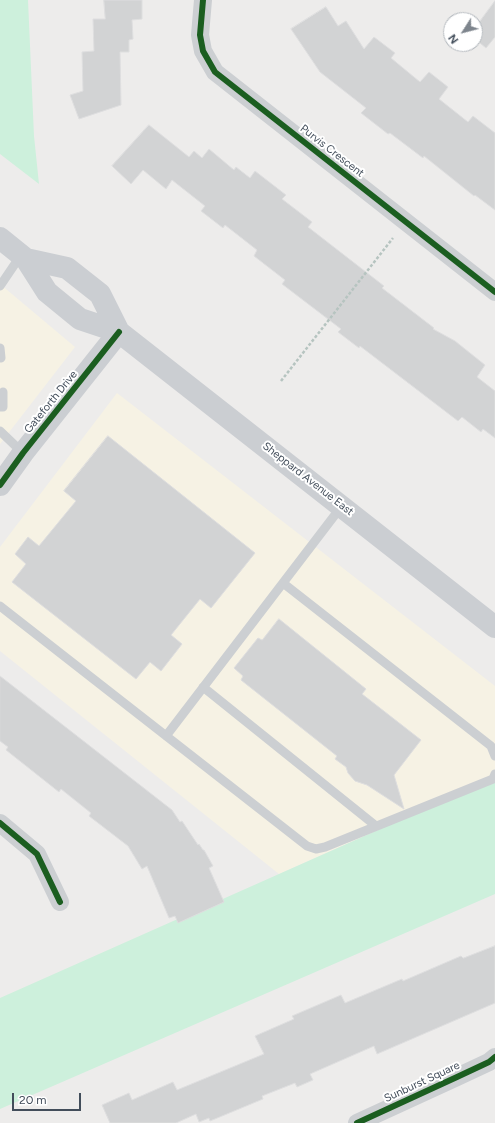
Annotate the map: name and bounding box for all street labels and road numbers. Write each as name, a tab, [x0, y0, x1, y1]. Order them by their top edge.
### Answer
street label: Purvis Crescent	[297, 122, 367, 180]
street label: Gateforth Drive	[22, 368, 80, 436]
street label: Sheppard Avenue East	[260, 439, 356, 519]
street label: Sunburst Square	[382, 1059, 462, 1105]

